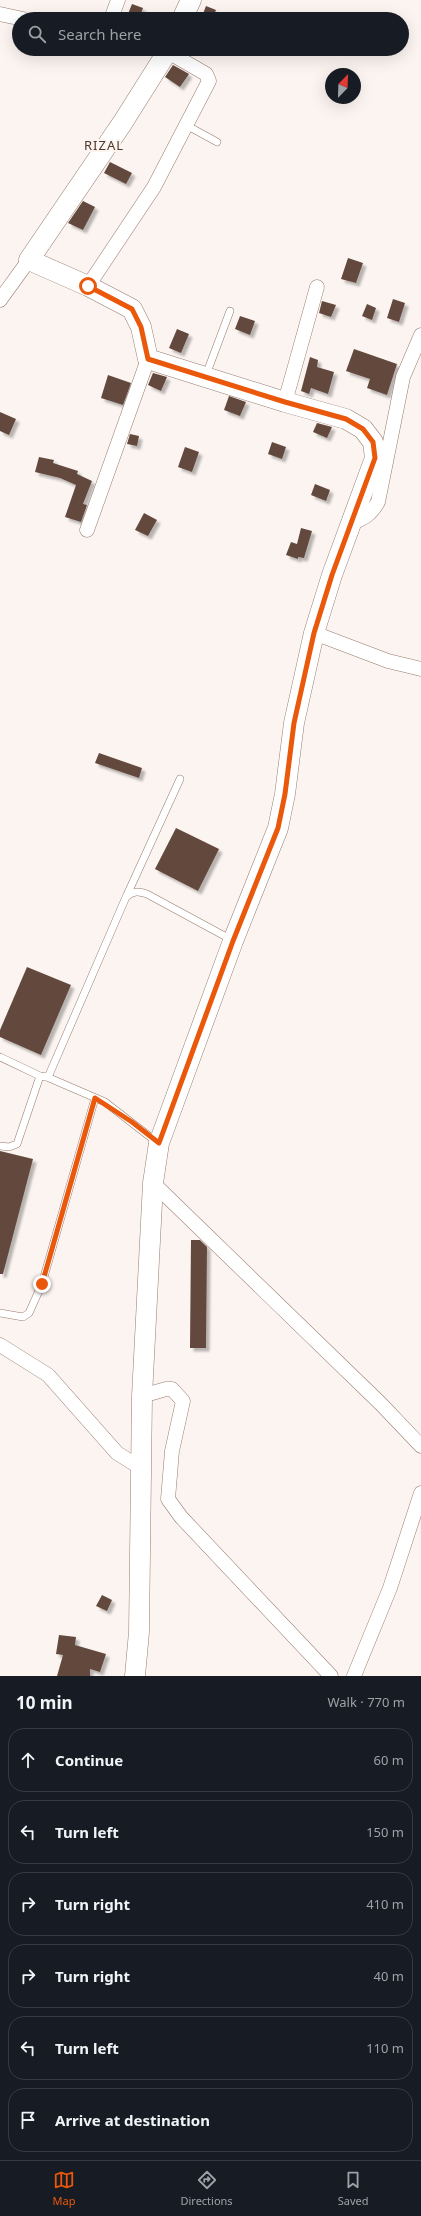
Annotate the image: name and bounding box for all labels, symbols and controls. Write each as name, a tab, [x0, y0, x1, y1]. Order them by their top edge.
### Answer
search box	[12, 12, 409, 56]
icon: search	[26, 23, 48, 45]
text: Search here	[58, 24, 141, 44]
north arrow	[325, 68, 361, 104]
district label: RIZAL	[84, 136, 124, 154]
route start	[79, 277, 97, 295]
route end	[33, 1275, 51, 1293]
text: 10 min	[16, 1691, 73, 1714]
text: Walk · 770 m	[327, 1693, 405, 1711]
icon: ahead	[17, 1749, 39, 1771]
text: Continue	[55, 1750, 123, 1770]
text: 60 m	[374, 1751, 404, 1769]
icon: left	[17, 1821, 39, 1843]
text: Turn left	[55, 1822, 119, 1842]
text: 150 m	[366, 1823, 404, 1841]
icon: right	[17, 1893, 39, 1915]
text: Turn right	[55, 1894, 130, 1914]
text: 410 m	[366, 1895, 404, 1913]
icon: right	[17, 1965, 39, 1987]
text: Turn right	[55, 1966, 130, 1986]
text: 40 m	[374, 1967, 404, 1985]
icon: left	[17, 2037, 39, 2059]
text: Turn left	[55, 2038, 119, 2058]
text: 110 m	[366, 2039, 404, 2057]
icon: arrive	[17, 2109, 39, 2131]
text: Arrive at destination	[55, 2110, 210, 2130]
tab: Map	[53, 2169, 75, 2208]
tab: Directions	[180, 2169, 233, 2208]
tab: Saved	[338, 2169, 368, 2208]

